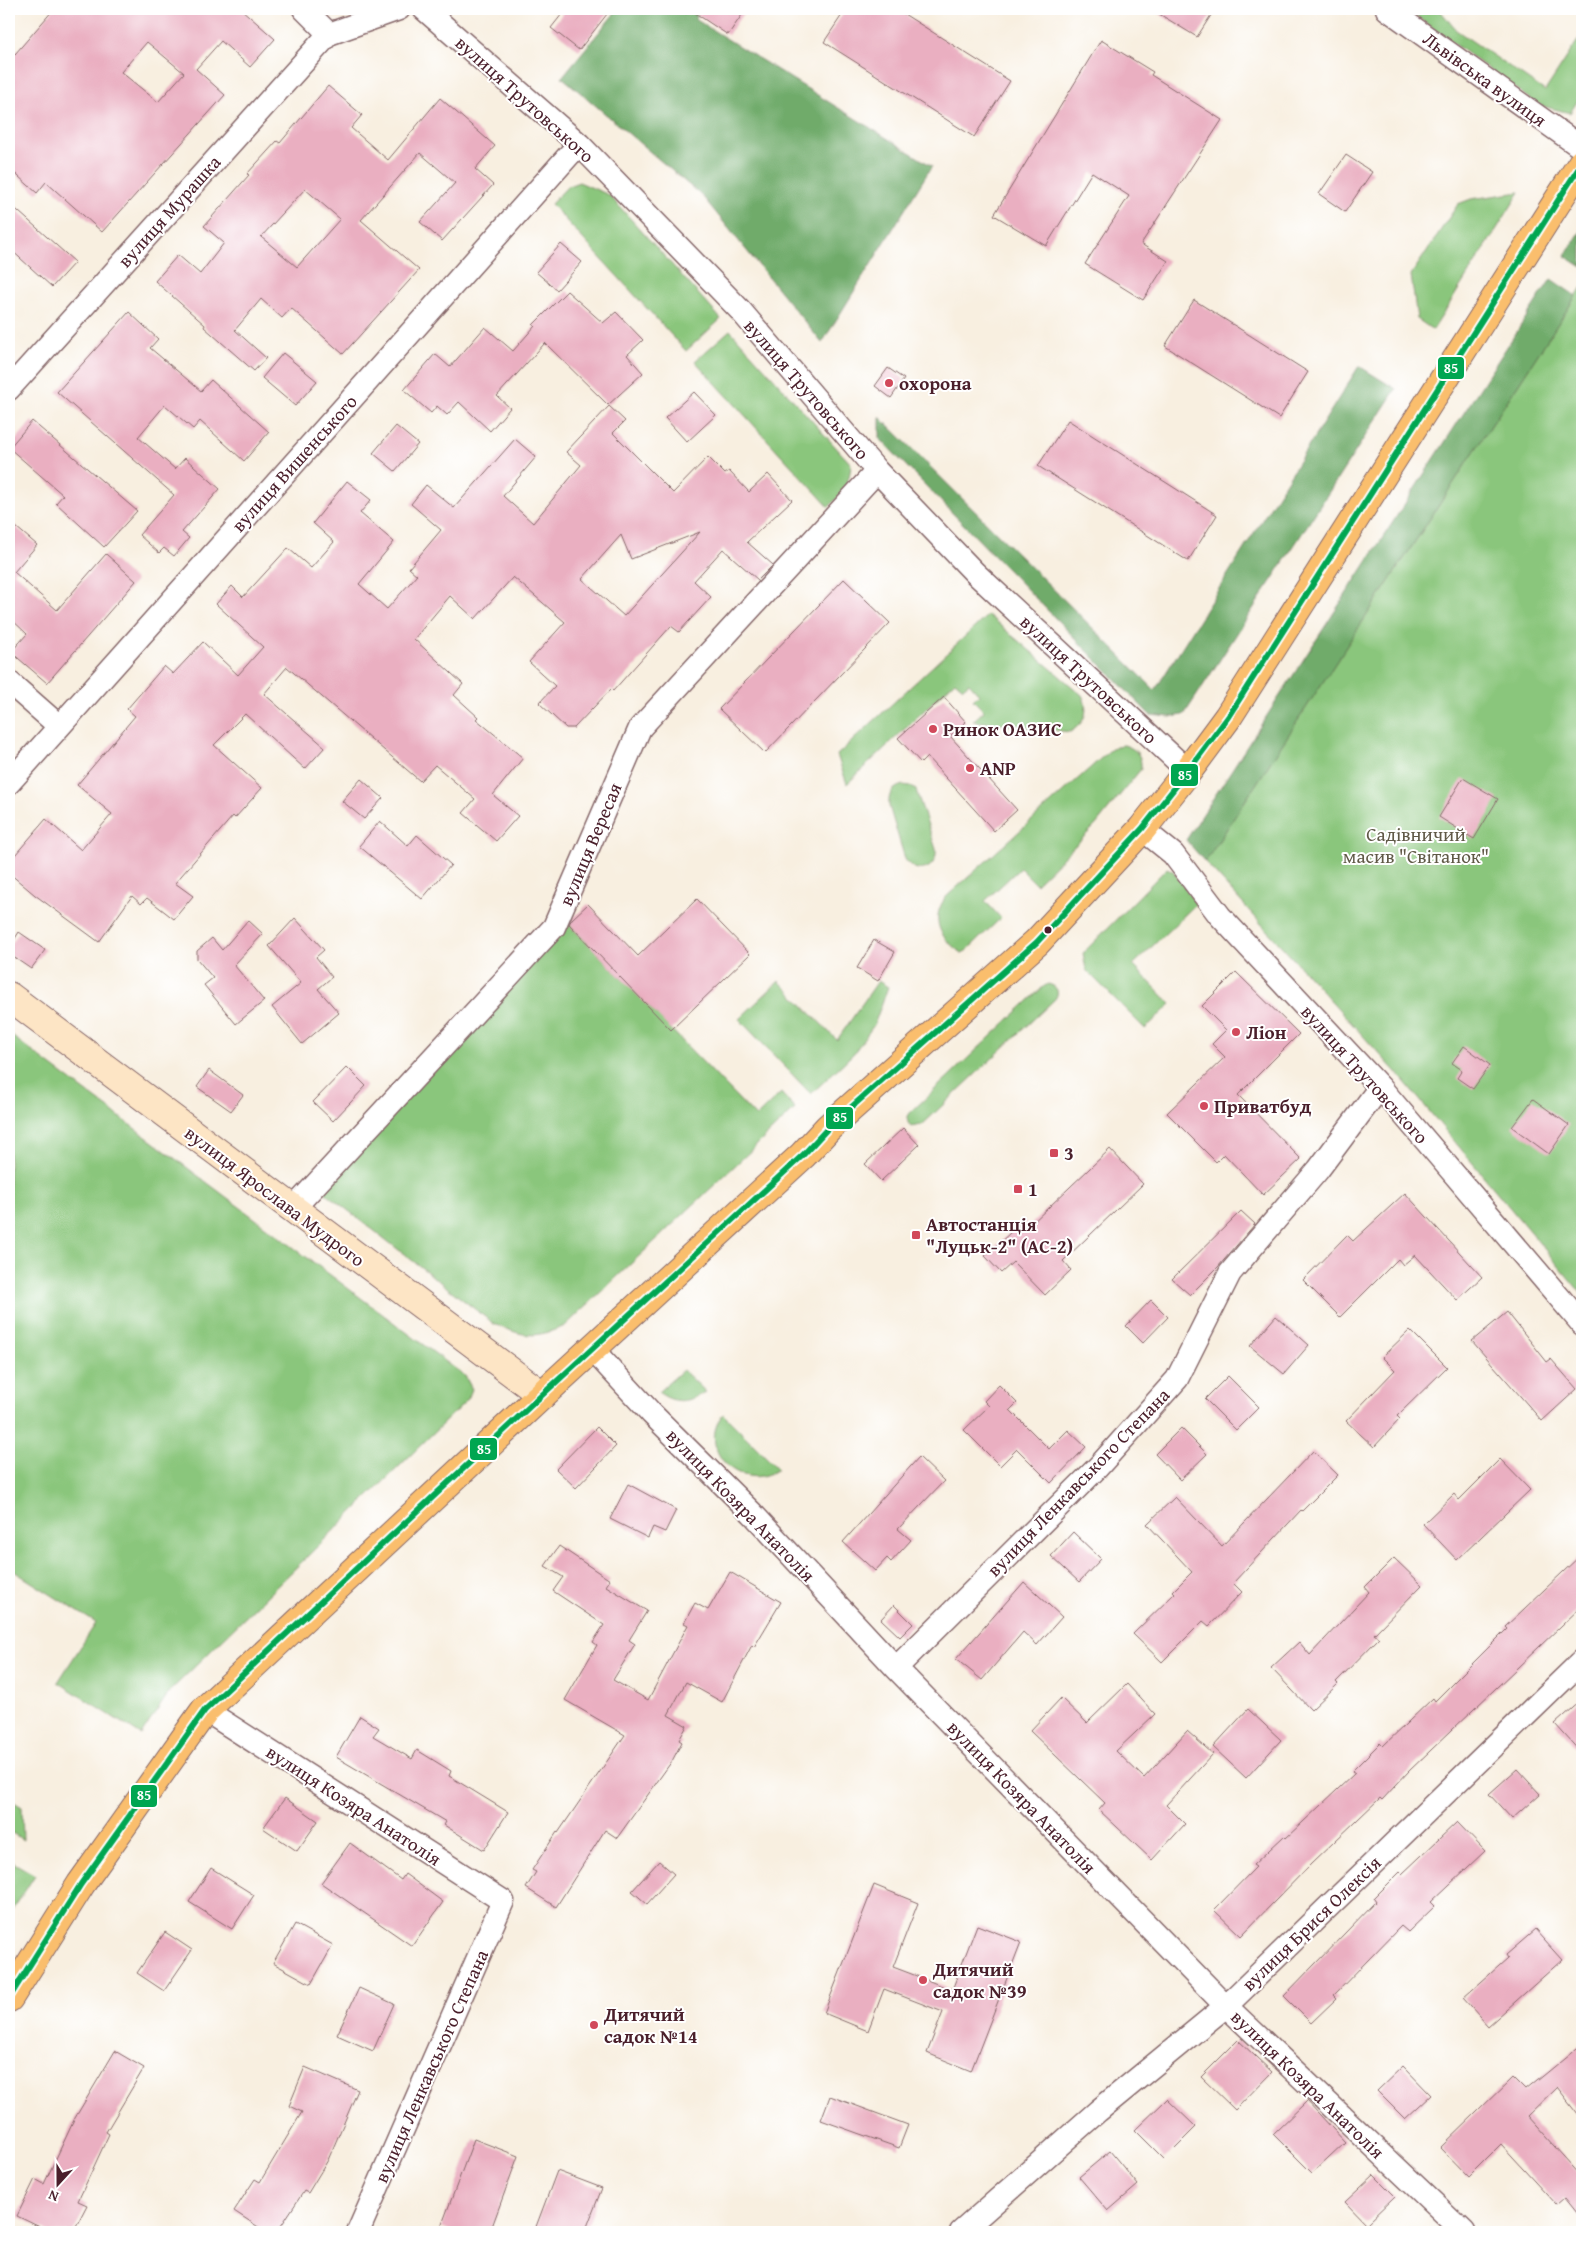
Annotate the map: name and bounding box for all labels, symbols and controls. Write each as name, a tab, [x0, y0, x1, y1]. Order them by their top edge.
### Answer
street label: Львівська вулиця	[1417, 25, 1553, 134]
street label: вулиця Трутовського	[449, 29, 601, 169]
street label: вулиця Мурашка	[111, 149, 227, 273]
street label: вулиця Трутовського	[738, 312, 876, 466]
line badge: 85	[1437, 356, 1465, 380]
text: 85	[1444, 358, 1458, 378]
place label: охорона	[899, 369, 972, 397]
marker: охорона	[883, 377, 895, 389]
street label: вулиця Вишенського	[225, 388, 363, 538]
street label: вулиця Трутовського	[1014, 608, 1164, 750]
place label: Ринок ОАЗИС	[943, 715, 1062, 743]
marker: Ринок ОАЗИС	[927, 723, 939, 735]
place label: ANP	[980, 754, 1016, 782]
marker: ANP	[964, 762, 976, 774]
line badge: 85	[1170, 763, 1199, 787]
text: 85	[1178, 765, 1192, 785]
street label: вулиця Вересая	[551, 778, 629, 910]
park label: Садівничий масив "Світанок"	[1343, 820, 1489, 870]
unlabelled marker	[1043, 925, 1053, 935]
street label: вулиця Трутовського	[1295, 998, 1435, 1150]
place label: Ліон	[1246, 1018, 1287, 1046]
marker: Ліон	[1230, 1026, 1242, 1038]
place label: Приватбуд	[1214, 1092, 1312, 1120]
marker: Приватбуд	[1198, 1100, 1210, 1112]
line badge: 85	[825, 1106, 854, 1130]
text: 85	[833, 1107, 847, 1127]
street label: вулиця Ярослава Мудрого	[179, 1119, 371, 1273]
place label: 3	[1064, 1139, 1074, 1167]
marker: 3	[1048, 1147, 1060, 1159]
place label: 1	[1028, 1175, 1038, 1203]
marker: 1	[1012, 1183, 1024, 1195]
place label: Автостанція "Луцьк-2" (АС-2)	[926, 1210, 1073, 1260]
marker: Автостанція "Луцьк-2" (АС-2)	[910, 1229, 922, 1241]
street label: вулиця Ленкавського Степана	[980, 1381, 1176, 1583]
street label: вулиця Козяра Анатолія	[660, 1422, 822, 1588]
line badge: 85	[469, 1437, 498, 1461]
text: 85	[477, 1439, 491, 1459]
street label: вулиця Козяра Анатолія	[941, 1714, 1103, 1880]
street label: вулиця Козяра Анатолія	[261, 1738, 447, 1872]
line badge: 85	[130, 1784, 158, 1808]
text: 85	[137, 1785, 151, 1805]
street label: вулиця Брися Олексія	[1235, 1849, 1387, 1997]
street label: вулиця Ленкавського Степана	[367, 1945, 495, 2187]
place label: Дитячий садок №39	[932, 1955, 1027, 2005]
marker: Дитячий садок №39	[917, 1974, 929, 1986]
place label: Дитячий садок №14	[603, 2000, 698, 2050]
street label: вулиця Козяра Анатолія	[1225, 2003, 1391, 2165]
marker: Дитячий садок №14	[588, 2019, 600, 2031]
north arrow	[32, 2158, 82, 2208]
text: N	[45, 2185, 61, 2207]

